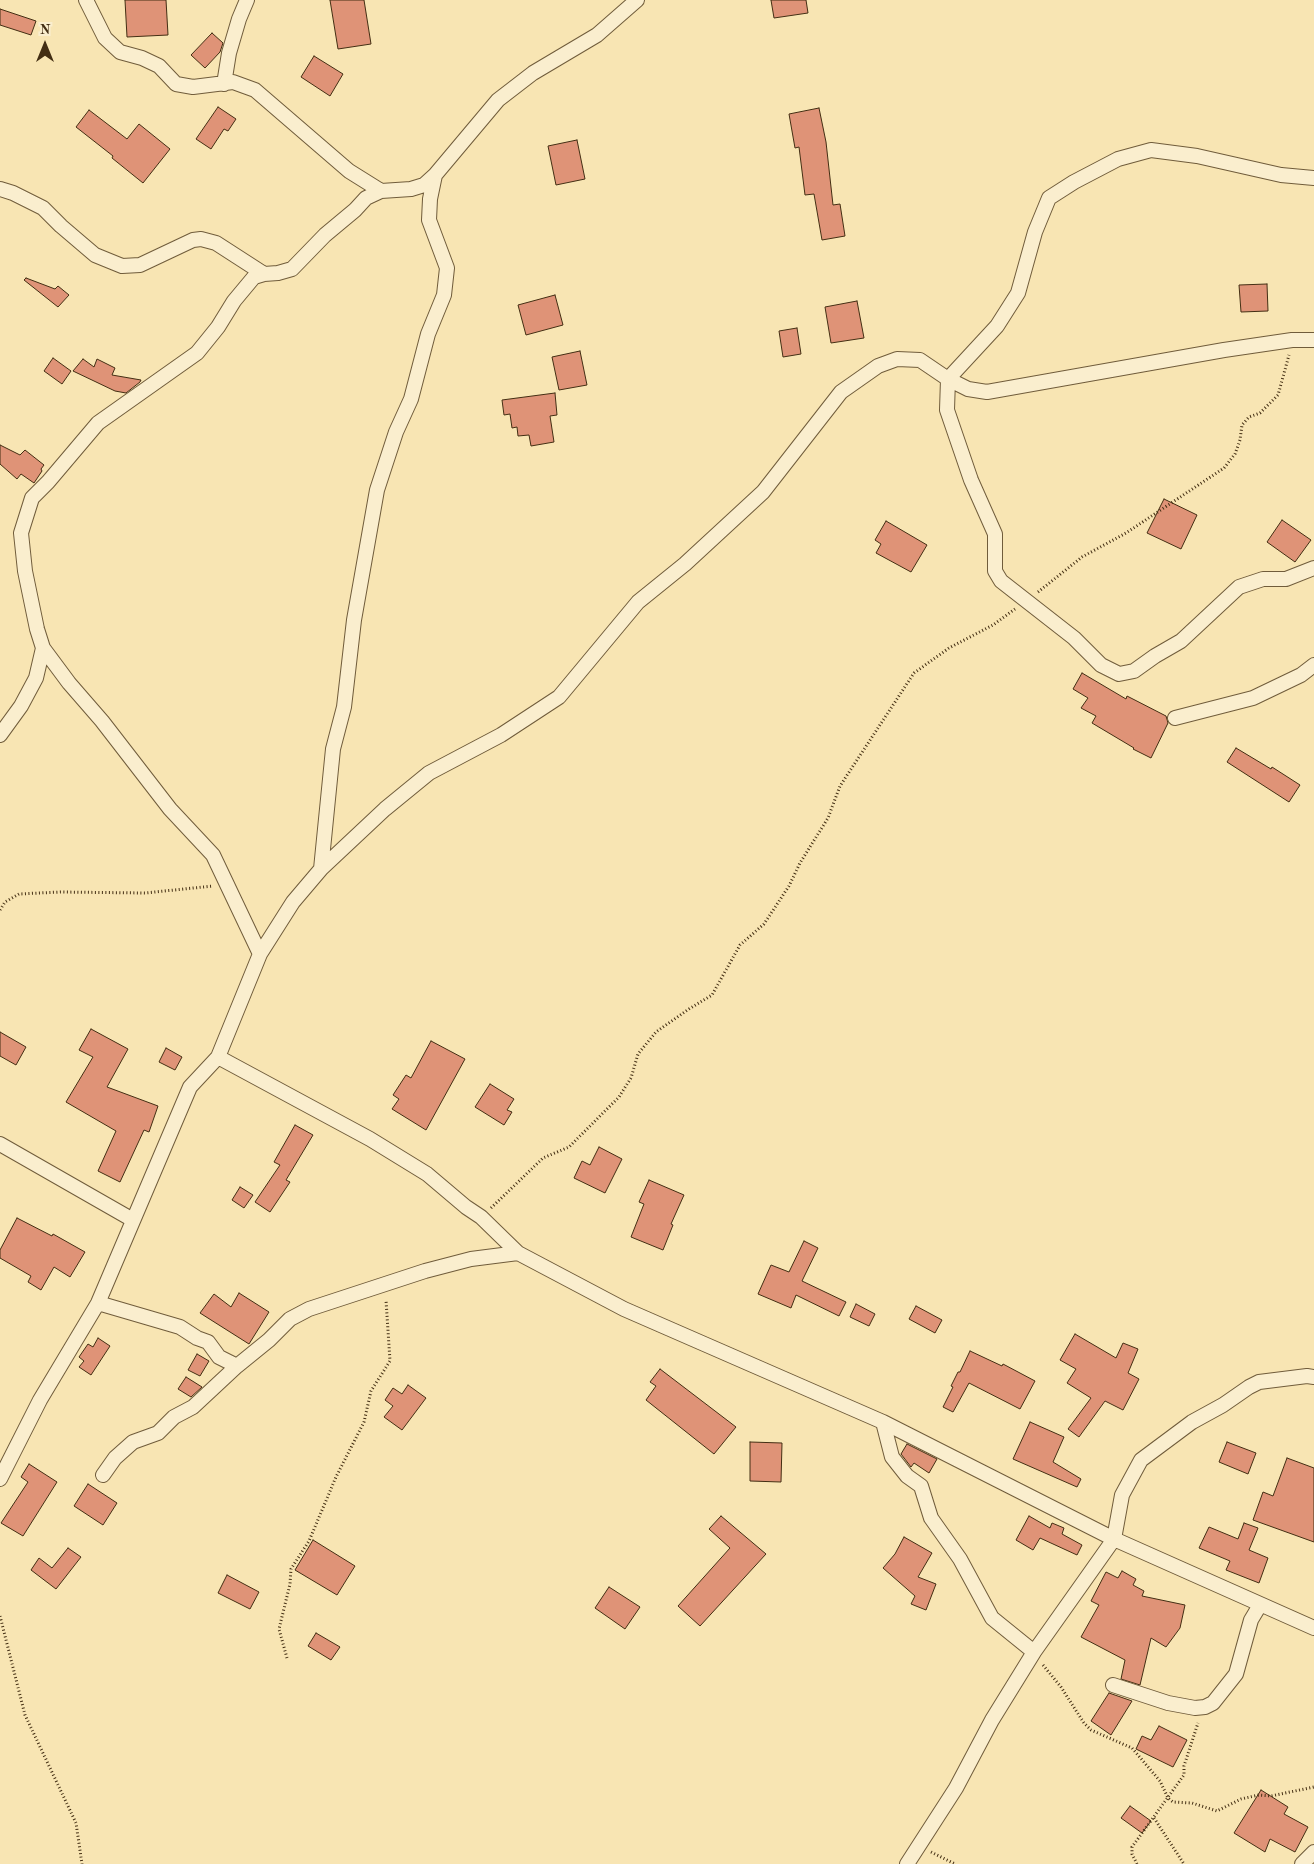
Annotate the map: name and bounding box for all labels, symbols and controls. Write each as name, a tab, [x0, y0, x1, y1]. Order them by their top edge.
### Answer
north arrow	[20, 20, 70, 70]
text: N	[40, 23, 50, 37]

